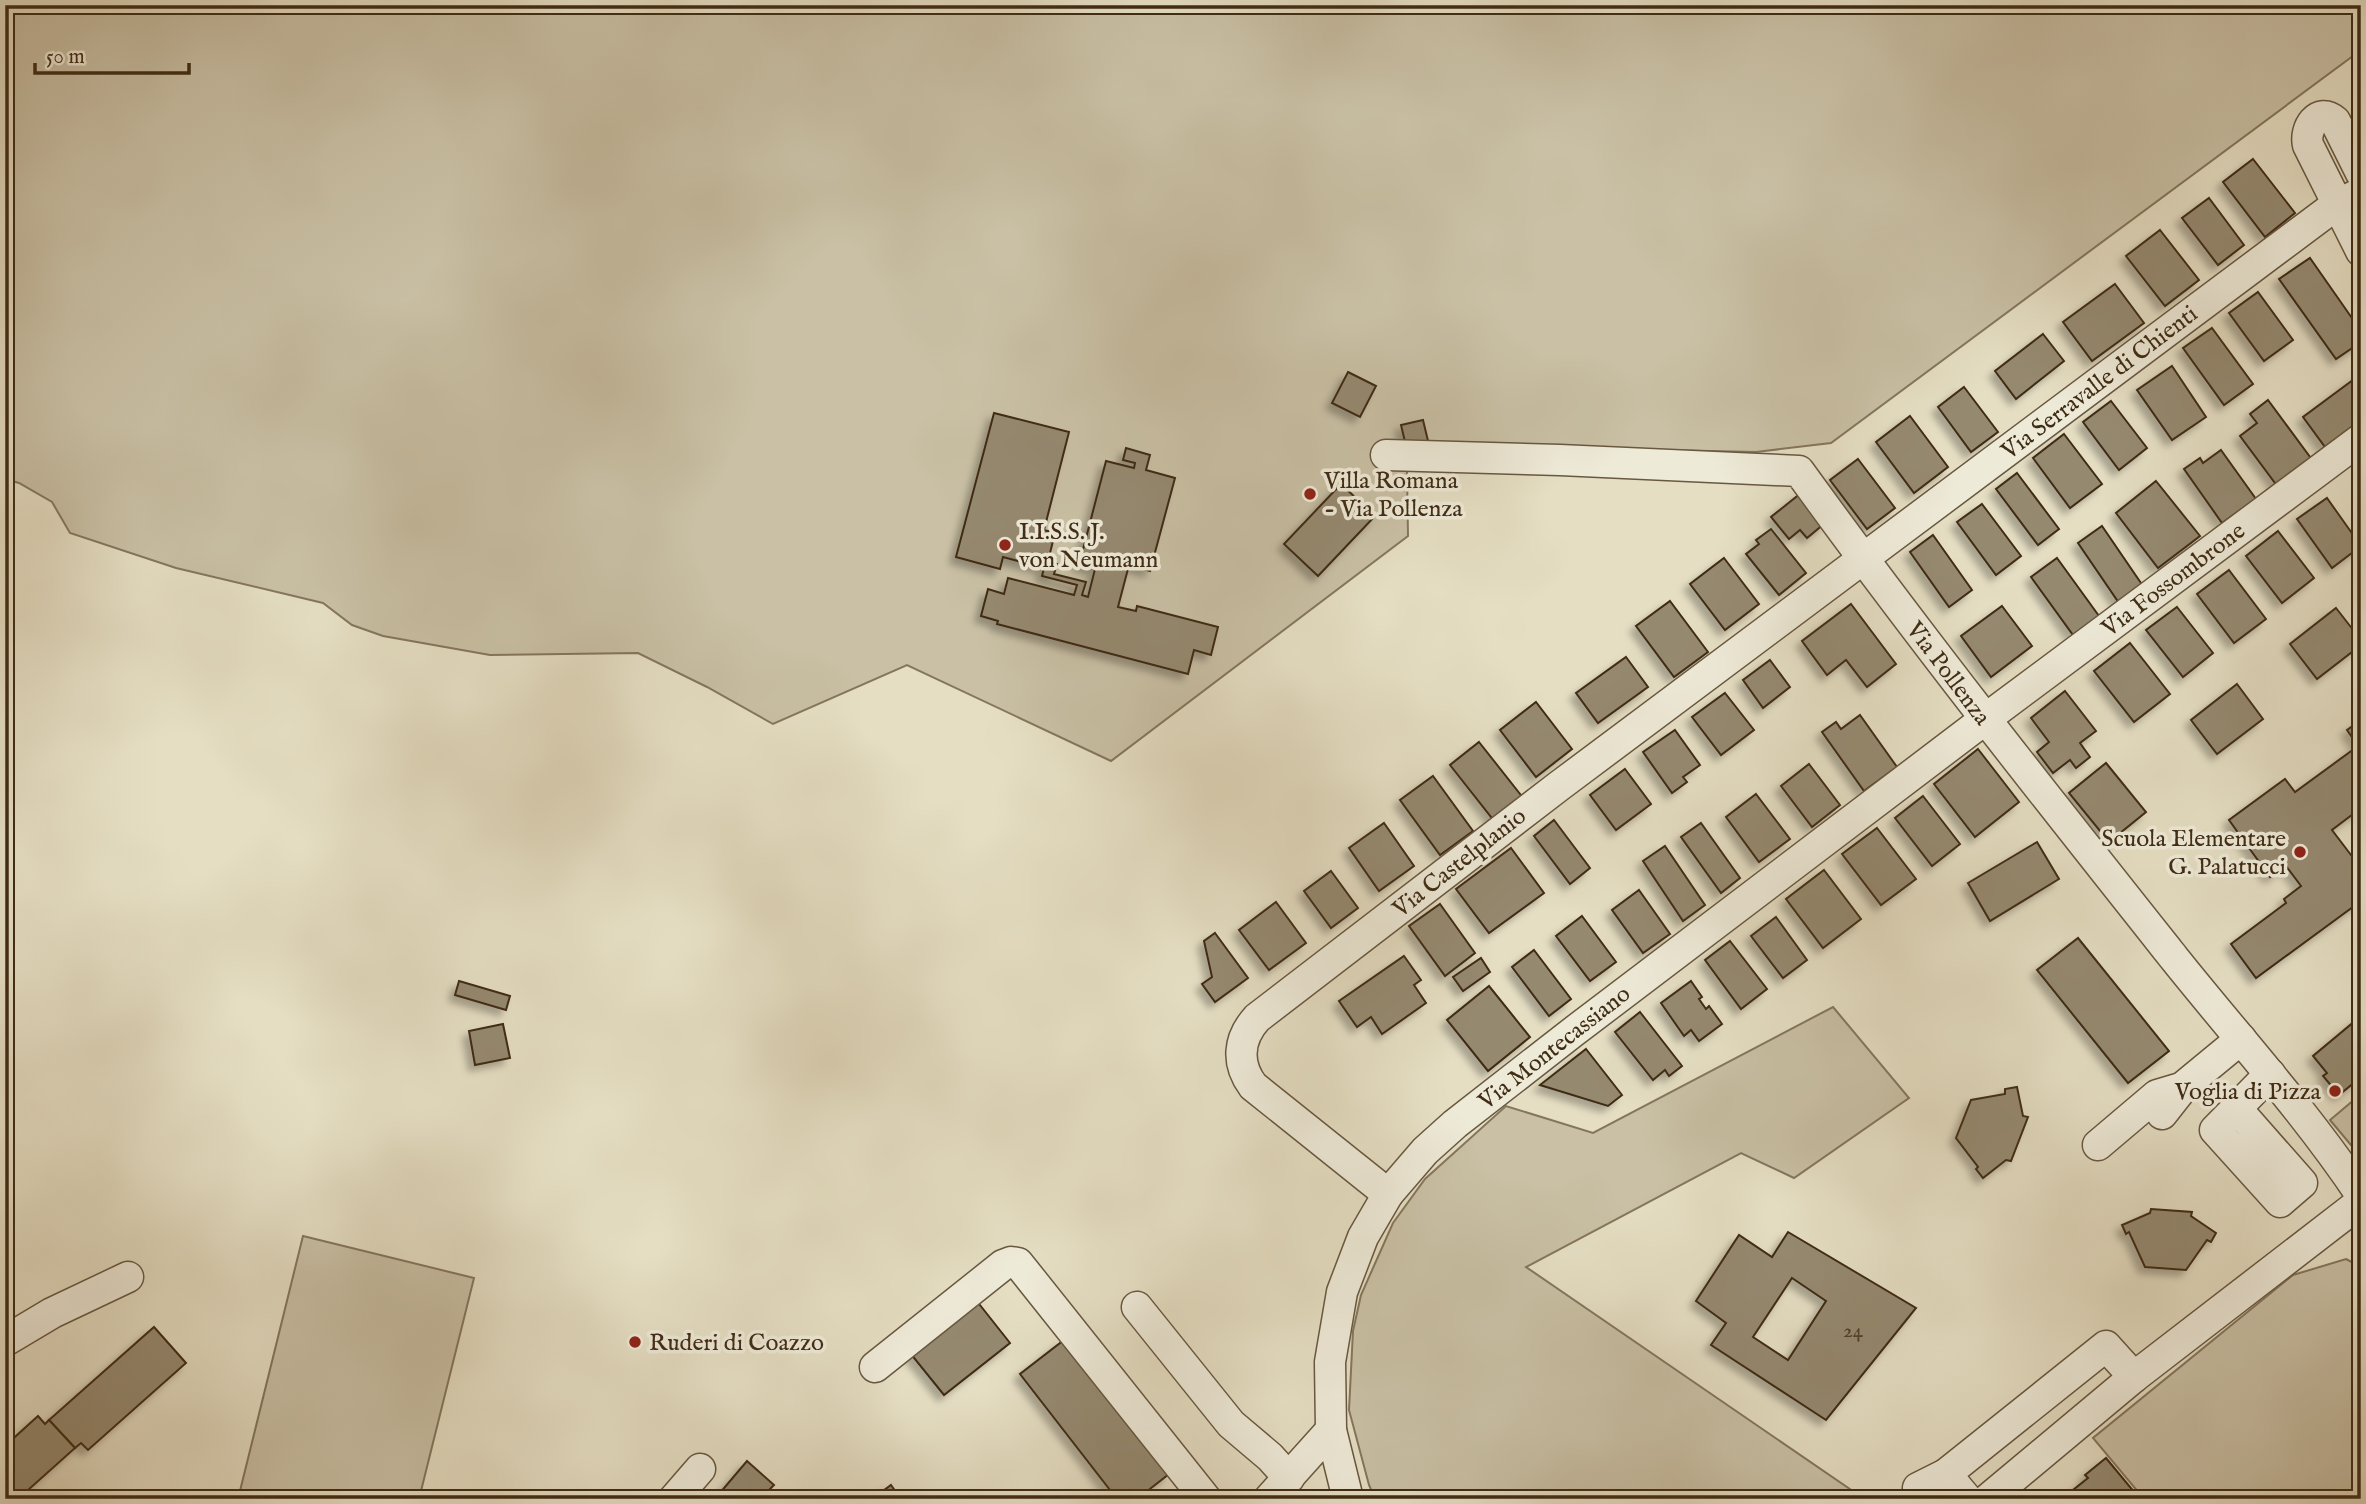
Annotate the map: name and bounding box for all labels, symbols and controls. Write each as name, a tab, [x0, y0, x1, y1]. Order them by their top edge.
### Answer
scale bar	[35, 32, 189, 76]
text: 50 m	[46, 44, 85, 71]
street label: Via Serravalle di Chienti	[1995, 299, 2204, 468]
place label: Villa Romana - Via Pollenza	[1323, 466, 1463, 525]
marker: Villa Romana - Via Pollenza	[1302, 486, 1318, 502]
street label: Via Fossombrone	[2095, 516, 2252, 645]
place label: I.I.S.S. J. von Neumann	[1019, 517, 1159, 576]
marker: I.I.S.S. J. von Neumann	[997, 537, 1013, 553]
street label: Via Pollenza	[1898, 615, 1997, 733]
street label: Via Castelplanio	[1386, 801, 1533, 926]
place label: Scuola Elementare G. Palatucci	[2101, 824, 2286, 883]
marker: Scuola Elementare G. Palatucci	[2292, 844, 2308, 860]
street label: Via Montecassiano	[1472, 979, 1637, 1118]
place label: Voglia di Pizza	[2174, 1077, 2322, 1108]
marker: Voglia di Pizza	[2327, 1083, 2343, 1099]
house number: 24	[1843, 1318, 1864, 1345]
place label: Ruderi di Coazzo	[649, 1328, 824, 1359]
marker: Ruderi di Coazzo	[627, 1334, 643, 1350]

